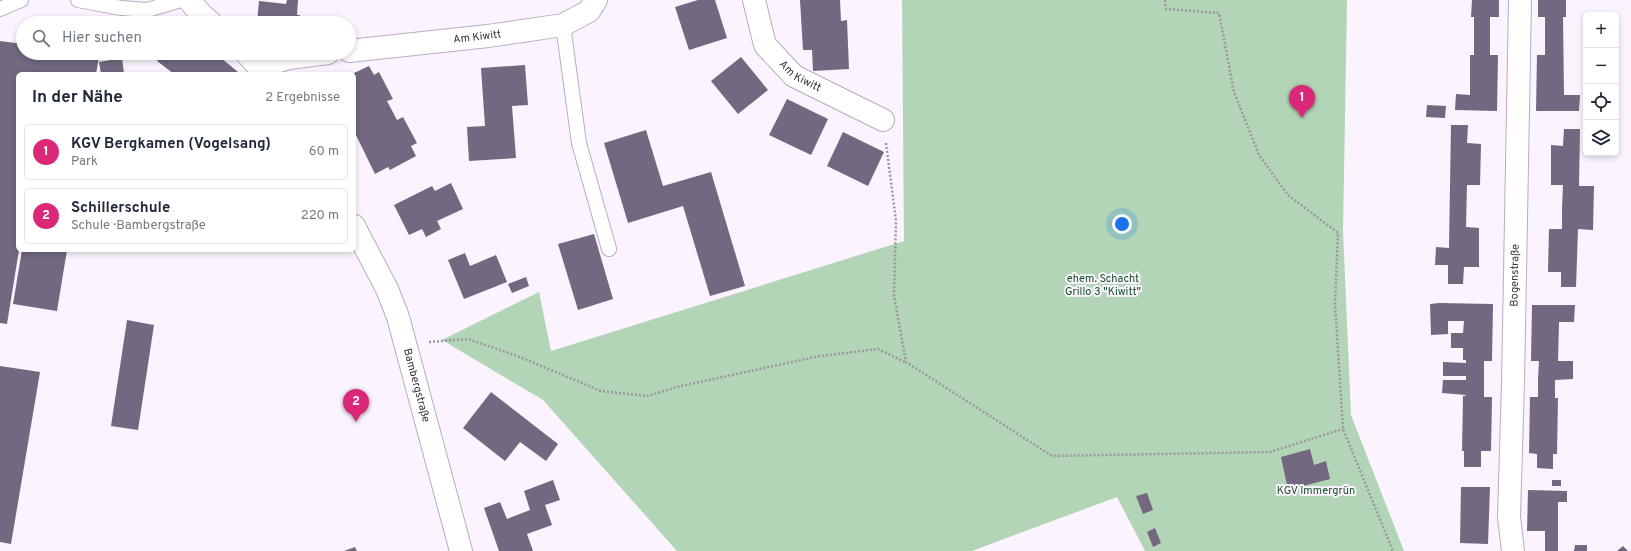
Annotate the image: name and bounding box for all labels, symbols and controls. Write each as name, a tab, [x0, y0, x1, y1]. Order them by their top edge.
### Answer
map controls	[1583, 12, 1619, 156]
button: +	[1583, 12, 1619, 48]
search box	[16, 16, 356, 60]
icon: search	[30, 27, 52, 49]
street label: Am Kiwitt	[452, 27, 502, 47]
text: Hier suchen	[62, 29, 142, 48]
button: −	[1583, 48, 1619, 84]
street label: Am Kiwitt	[776, 57, 823, 95]
button: locate	[1583, 84, 1619, 120]
pin: 1	[1289, 85, 1315, 118]
text: In der Nähe	[32, 87, 123, 109]
text: 2 Ergebnisse	[265, 90, 340, 106]
button: layers	[1583, 120, 1619, 156]
text: KGV Bergkamen (Vogelsang)	[71, 135, 271, 154]
text: 1	[43, 144, 49, 160]
text: 60 m	[309, 144, 339, 160]
text: Park	[71, 154, 98, 170]
text: Schillerschule	[71, 199, 170, 218]
text: 2	[42, 208, 50, 224]
text: 220 m	[301, 208, 339, 224]
your location	[1112, 214, 1132, 234]
text: Schule · Bambergstraße	[71, 218, 206, 234]
street label: Bogenstraße	[1507, 244, 1523, 307]
park label: ehem. Schacht Grillo 3 "Kiwitt"	[1065, 272, 1141, 299]
street label: Bambergstraße	[400, 347, 433, 424]
pin: 2	[343, 389, 369, 422]
park label: KGV Immergrün	[1277, 484, 1355, 498]

